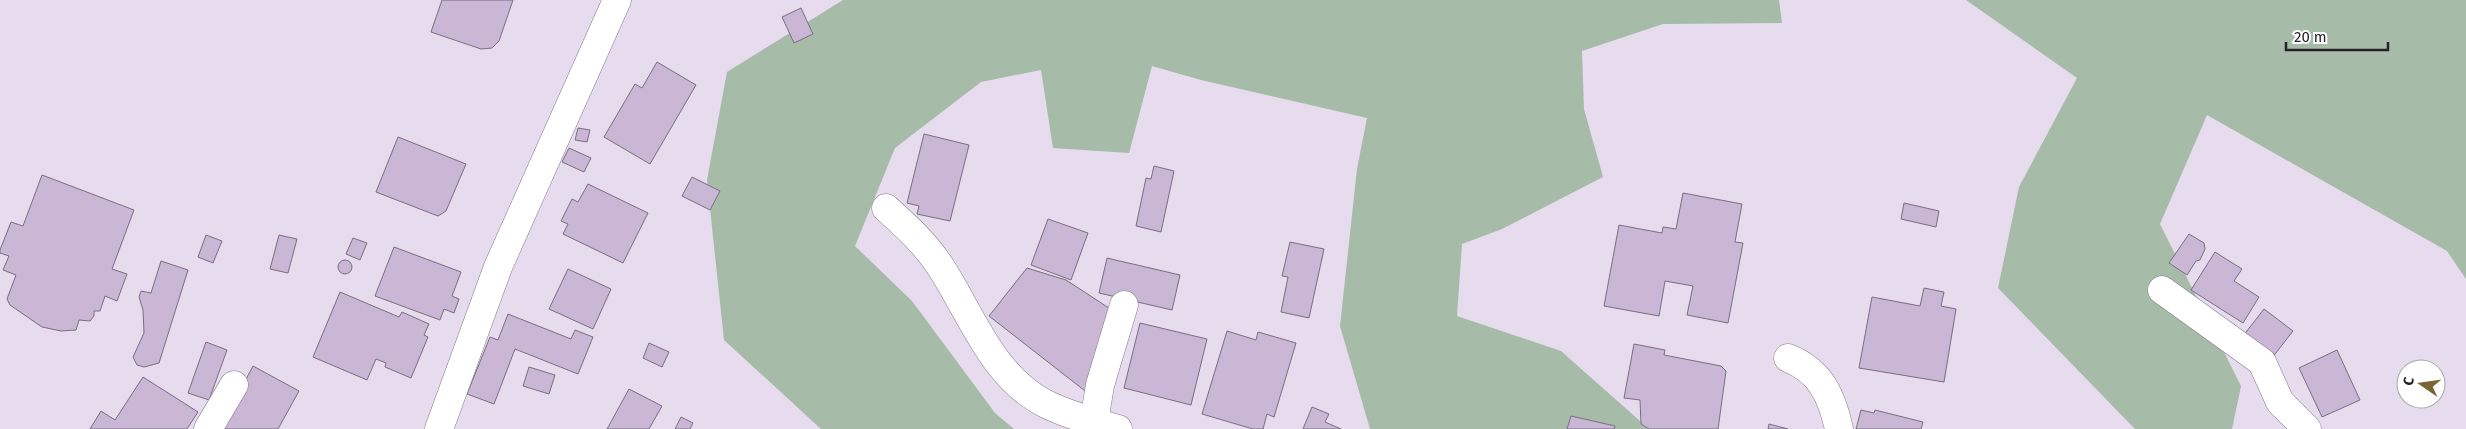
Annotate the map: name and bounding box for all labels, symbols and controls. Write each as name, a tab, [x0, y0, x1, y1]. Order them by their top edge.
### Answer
scale bar	[2286, 20, 2388, 52]
text: 20 m	[2294, 28, 2327, 46]
north arrow	[2396, 359, 2446, 409]
text: С	[2400, 375, 2418, 387]

